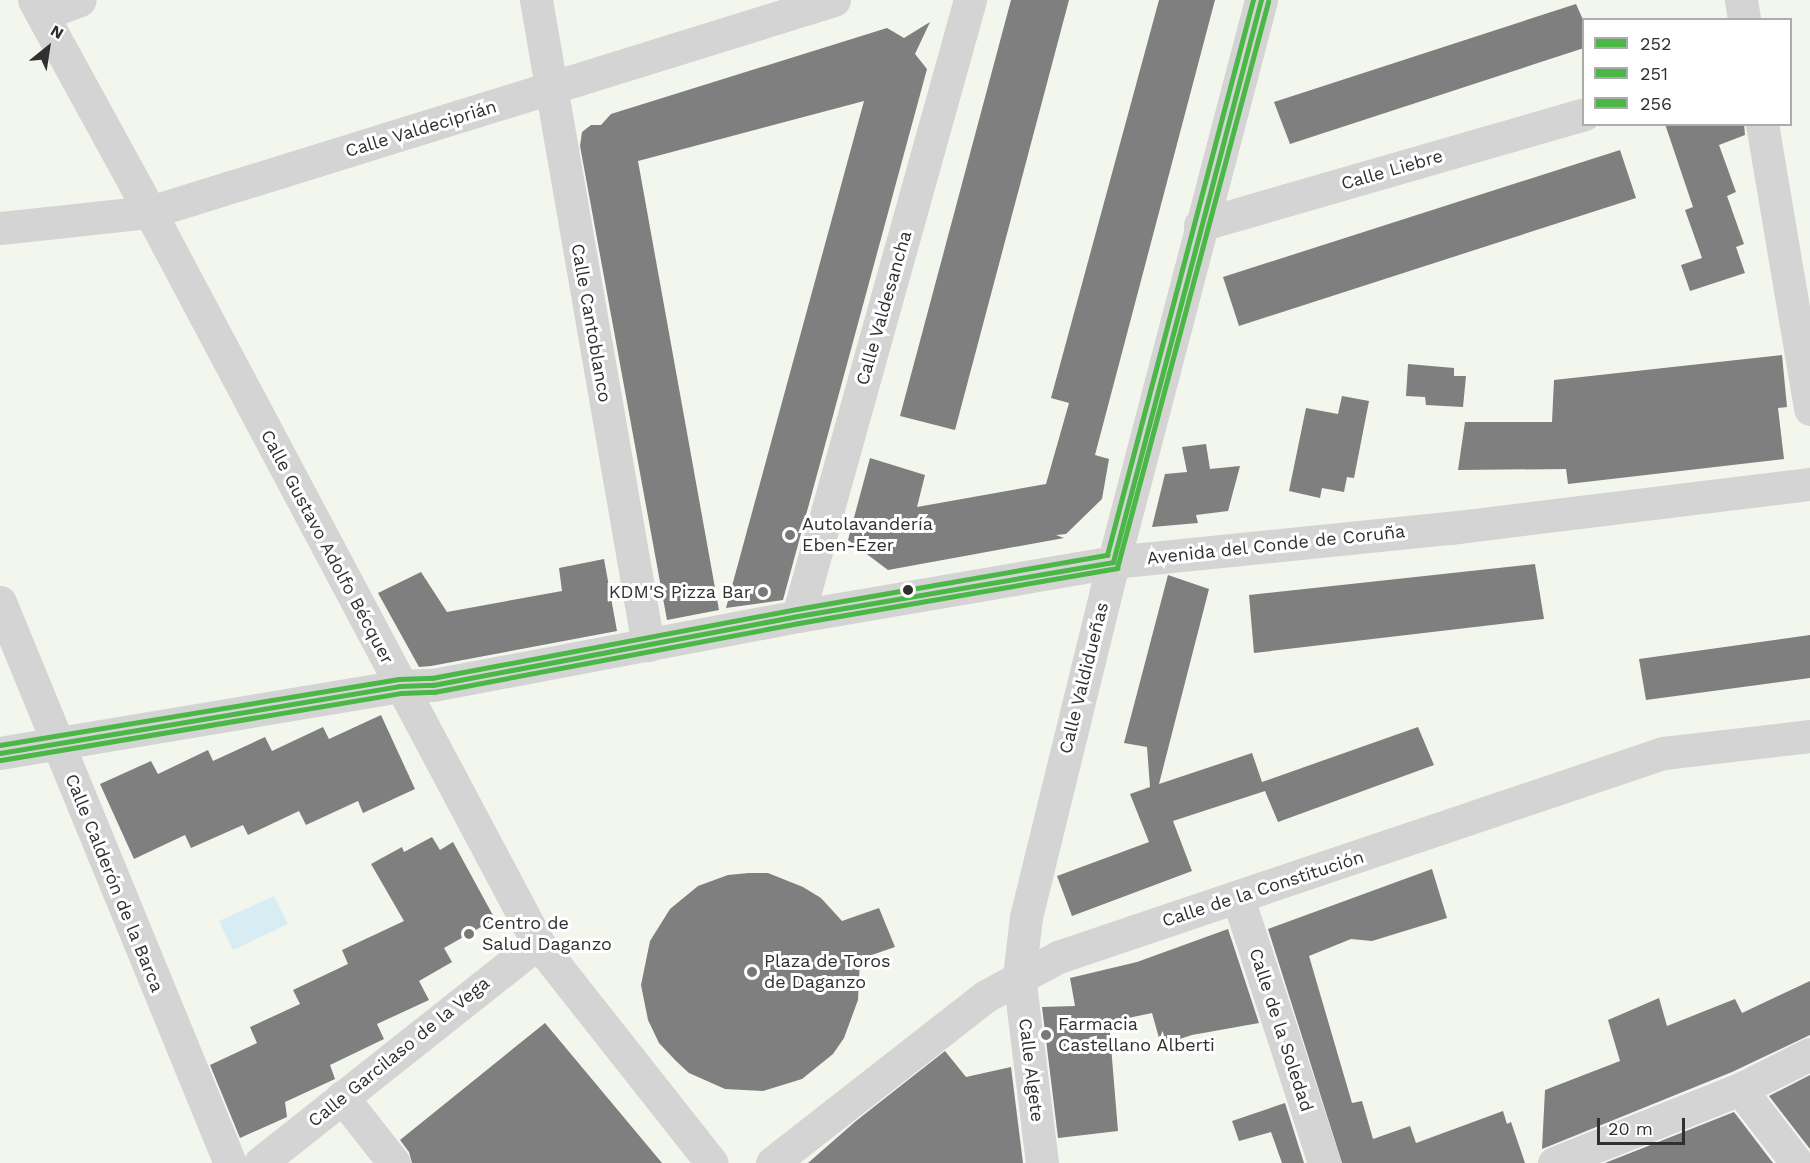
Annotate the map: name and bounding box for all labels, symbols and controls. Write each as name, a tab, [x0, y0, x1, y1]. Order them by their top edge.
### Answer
north arrow	[18, 18, 78, 78]
legend	[1582, 18, 1792, 126]
text: N	[47, 21, 67, 43]
text: 252	[1640, 33, 1671, 54]
text: 251	[1640, 63, 1668, 84]
text: 256	[1640, 93, 1672, 114]
street label: Calle Valdeciprián	[342, 96, 500, 162]
street label: Calle Liebre	[1339, 145, 1445, 195]
street label: Calle Valdesancha	[852, 228, 916, 388]
street label: Calle Cantoblanco	[566, 242, 616, 404]
street label: Calle Gustavo Adolfo Bécquer	[256, 426, 398, 668]
place label: Autolavandería Eben-Ezer	[802, 514, 933, 556]
street label: Avenida del Conde de Coruña	[1145, 521, 1407, 569]
marker: Autolavandería Eben-Ezer	[783, 528, 797, 542]
place label: KDM'S Pizza Bar	[608, 581, 751, 603]
unlabelled marker	[902, 584, 914, 596]
marker: KDM'S Pizza Bar	[756, 585, 770, 599]
street label: Calle Valdidueñas	[1055, 600, 1113, 756]
street label: Calle Calderón de la Barca	[60, 771, 168, 995]
street label: Calle de la Constitución	[1159, 846, 1367, 932]
place label: Centro de Salud Daganzo	[482, 913, 612, 956]
marker: Centro de Salud Daganzo	[460, 925, 478, 943]
street label: Calle de la Soledad	[1244, 945, 1318, 1115]
place label: Plaza de Toros de Daganzo	[764, 951, 891, 994]
marker: Plaza de Toros de Daganzo	[745, 965, 759, 979]
street label: Calle Garcilaso de la Vega	[304, 972, 494, 1132]
place label: Farmacia Castellano Alberti	[1058, 1014, 1215, 1056]
street label: Calle Algete	[1014, 1017, 1048, 1123]
marker: Farmacia Castellano Alberti	[1039, 1028, 1053, 1042]
scale bar	[1600, 1106, 1688, 1144]
text: 20 m	[1608, 1118, 1653, 1139]

